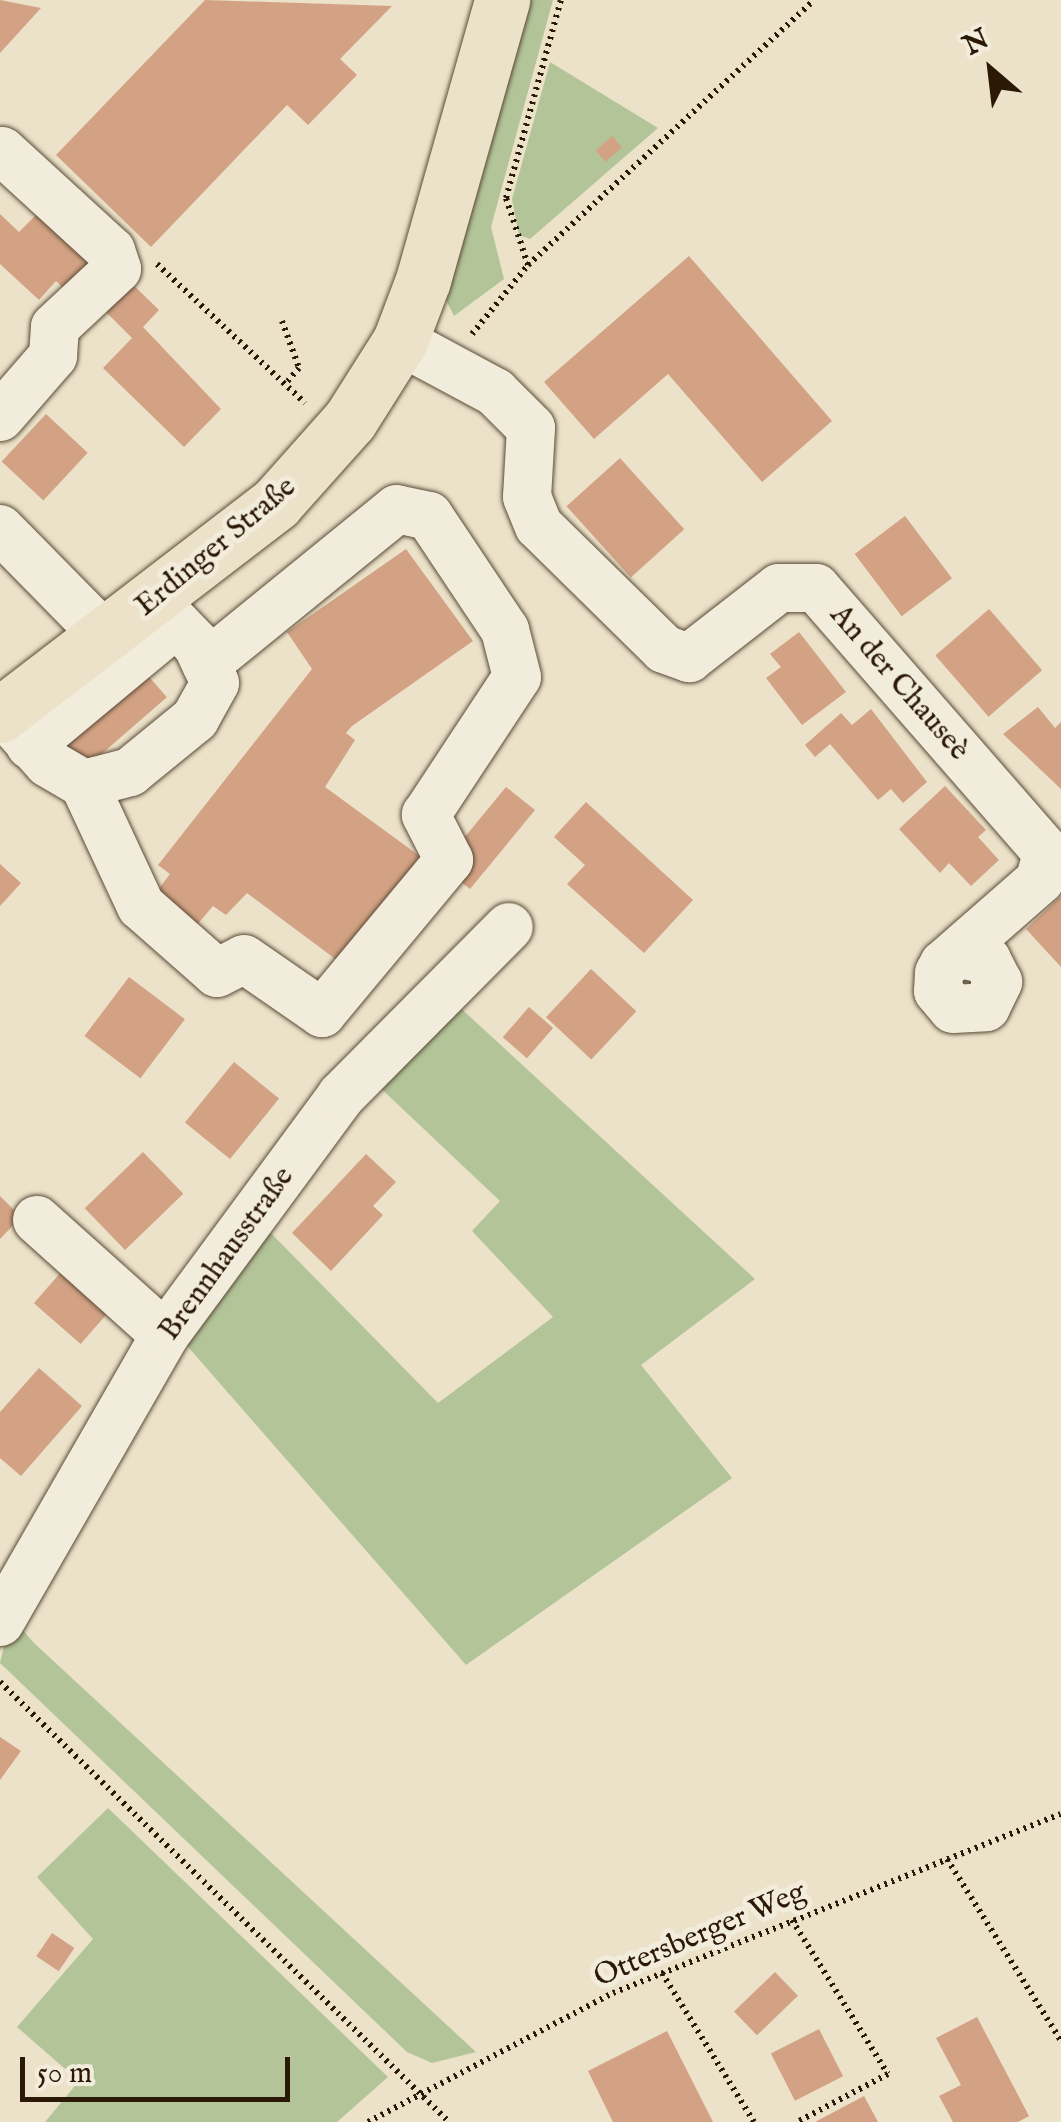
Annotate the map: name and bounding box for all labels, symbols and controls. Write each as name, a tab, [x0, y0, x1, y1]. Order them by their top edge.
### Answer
north arrow	[941, 20, 1041, 120]
text: N	[958, 22, 996, 64]
street label: Erdinger Straße	[128, 469, 304, 625]
street label: An der Chauseè	[822, 598, 976, 768]
street label: Brennhausstraße	[152, 1160, 302, 1348]
street label: Ottersberger Weg	[589, 1874, 811, 1996]
scale bar	[25, 2037, 295, 2099]
text: 50 m	[37, 2055, 92, 2093]

